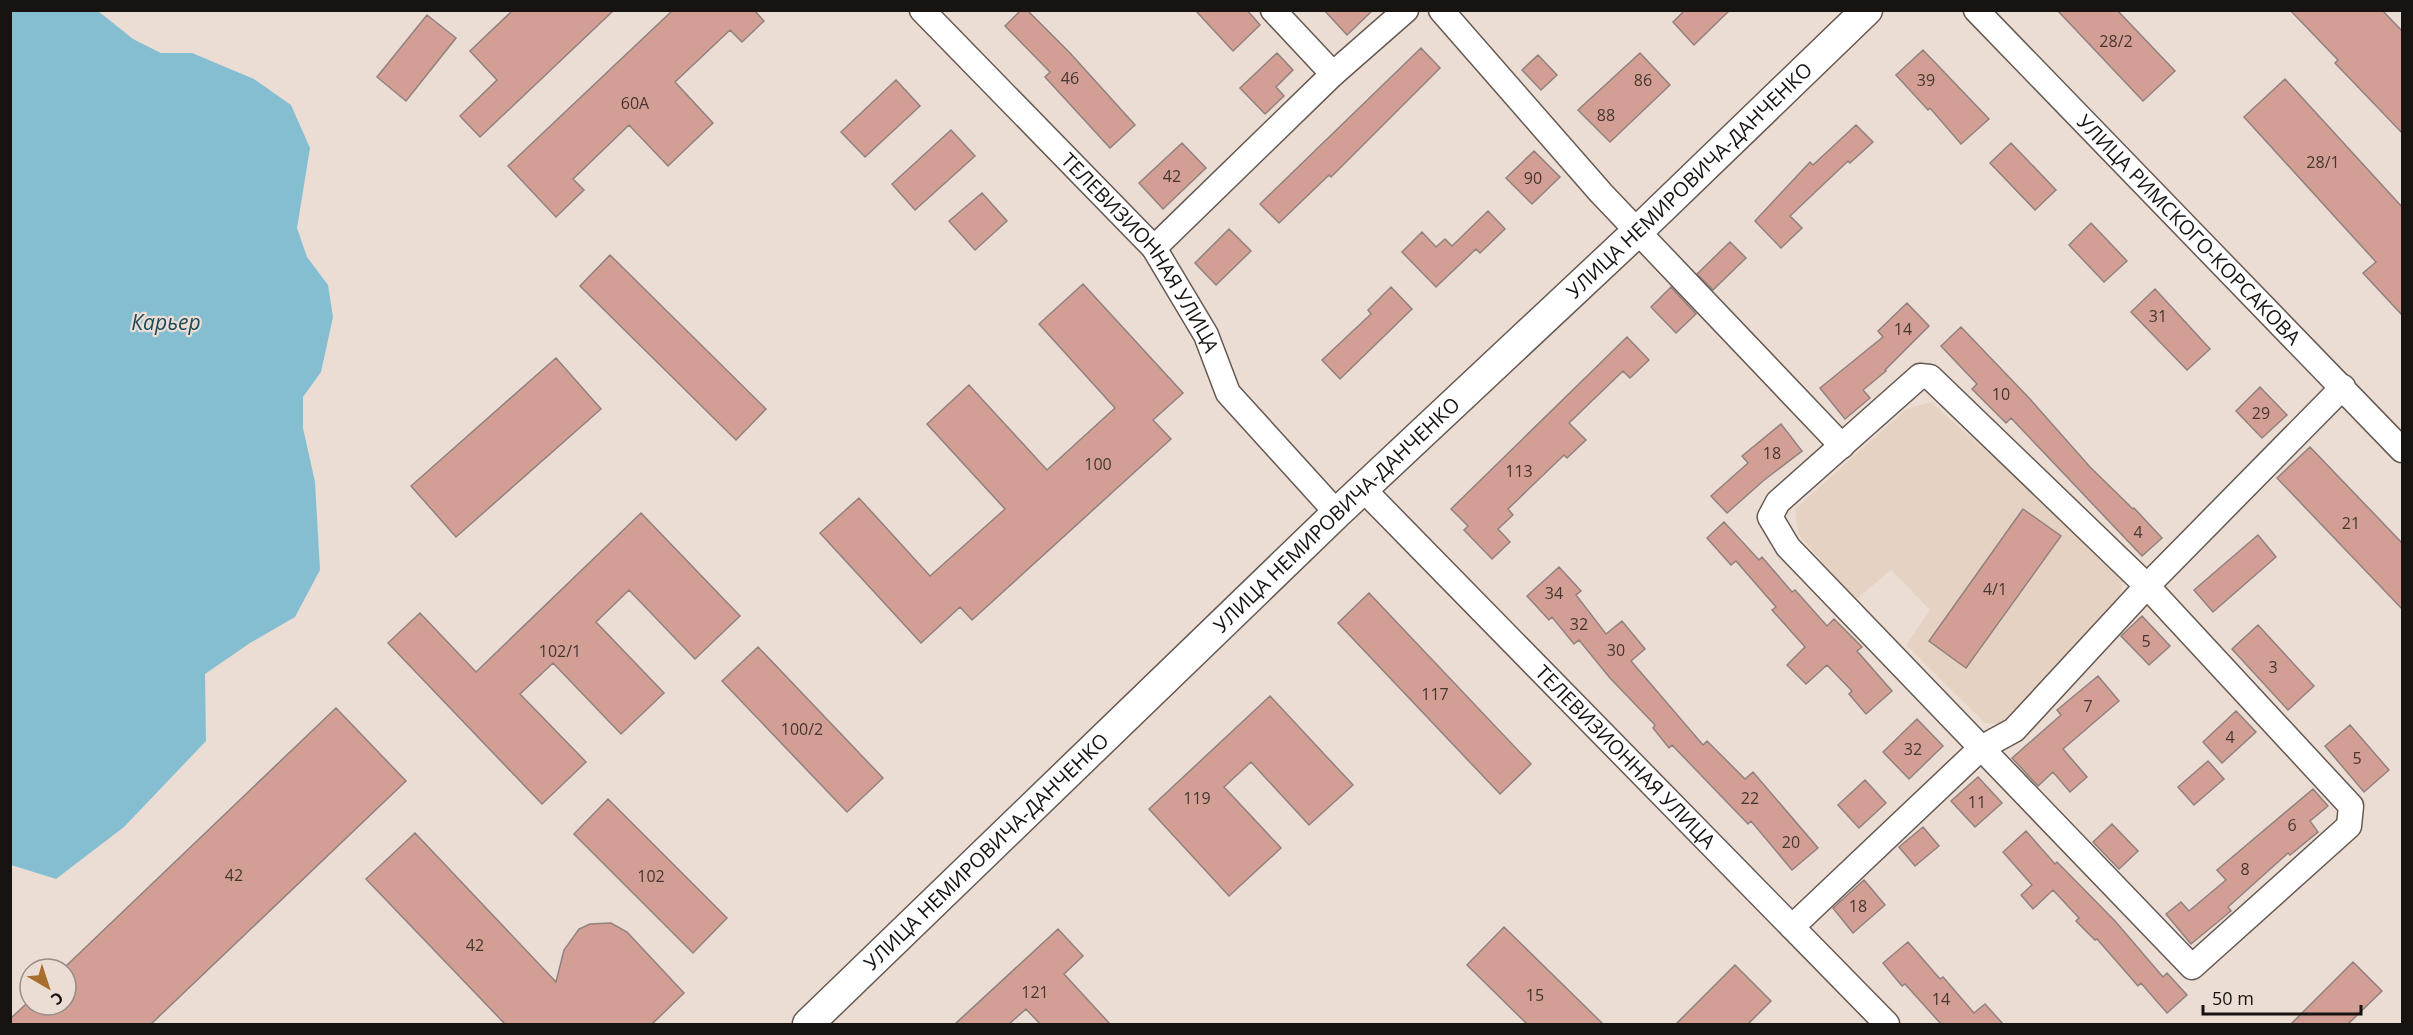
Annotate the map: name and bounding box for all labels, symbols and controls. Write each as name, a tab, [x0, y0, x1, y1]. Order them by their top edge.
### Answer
house number: 28/2	[2099, 30, 2133, 52]
street label: УЛИЦА НЕМИРОВИЧА-ДАНЧЕНКО	[1560, 56, 1818, 304]
house number: 46	[1061, 67, 1079, 89]
house number: 86	[1634, 69, 1652, 91]
house number: 39	[1917, 69, 1935, 91]
house number: 60А	[621, 92, 650, 114]
house number: 88	[1597, 104, 1615, 126]
street label: УЛИЦА РИМСКОГО-КОРСАКОВА	[2071, 109, 2307, 351]
street label: ТЕЛЕВИЗИОННАЯ УЛИЦА	[1055, 147, 1226, 357]
house number: 28/1	[2306, 151, 2340, 173]
house number: 42	[1163, 165, 1181, 187]
house number: 90	[1524, 167, 1542, 189]
house number: 31	[2149, 305, 2167, 327]
water label: Карьер	[131, 308, 201, 336]
house number: 14	[1894, 318, 1912, 340]
house number: 10	[1992, 383, 2010, 405]
street label: УЛИЦА НЕМИРОВИЧА-ДАНЧЕНКО	[1207, 391, 1465, 638]
house number: 29	[2252, 402, 2270, 424]
house number: 18	[1763, 442, 1781, 464]
house number: 100	[1084, 453, 1112, 475]
house number: 113	[1505, 460, 1533, 482]
house number: 21	[2342, 512, 2360, 534]
house number: 4	[2133, 521, 2143, 543]
house number: 4/1	[1983, 578, 2007, 600]
house number: 34	[1545, 582, 1563, 604]
house number: 32	[1570, 613, 1588, 635]
house number: 5	[2141, 630, 2151, 652]
house number: 30	[1607, 639, 1625, 661]
house number: 102/1	[539, 640, 581, 662]
house number: 3	[2268, 656, 2278, 678]
street label: ТЕЛЕВИЗИОННАЯ УЛИЦА	[1530, 659, 1722, 854]
house number: 117	[1421, 683, 1449, 705]
house number: 7	[2083, 695, 2093, 717]
house number: 100/2	[781, 718, 823, 740]
house number: 4	[2225, 726, 2235, 748]
street label: УЛИЦА НЕМИРОВИЧА-ДАНЧЕНКО	[858, 727, 1114, 976]
house number: 32	[1904, 738, 1922, 760]
house number: 5	[2352, 747, 2362, 769]
house number: 119	[1183, 787, 1211, 809]
house number: 22	[1741, 787, 1759, 809]
house number: 11	[1968, 791, 1986, 813]
house number: 6	[2287, 814, 2297, 836]
house number: 20	[1782, 831, 1800, 853]
house number: 8	[2240, 858, 2250, 880]
house number: 42	[225, 864, 243, 886]
house number: 102	[637, 865, 665, 887]
house number: 18	[1849, 895, 1867, 917]
house number: 42	[466, 934, 484, 956]
north arrow	[18, 957, 78, 1017]
scale bar	[2203, 978, 2360, 1016]
house number: 121	[1021, 981, 1049, 1003]
house number: 15	[1526, 984, 1544, 1006]
text: 50 m	[2212, 986, 2254, 1010]
text: С	[47, 987, 68, 1010]
house number: 14	[1932, 988, 1950, 1010]

